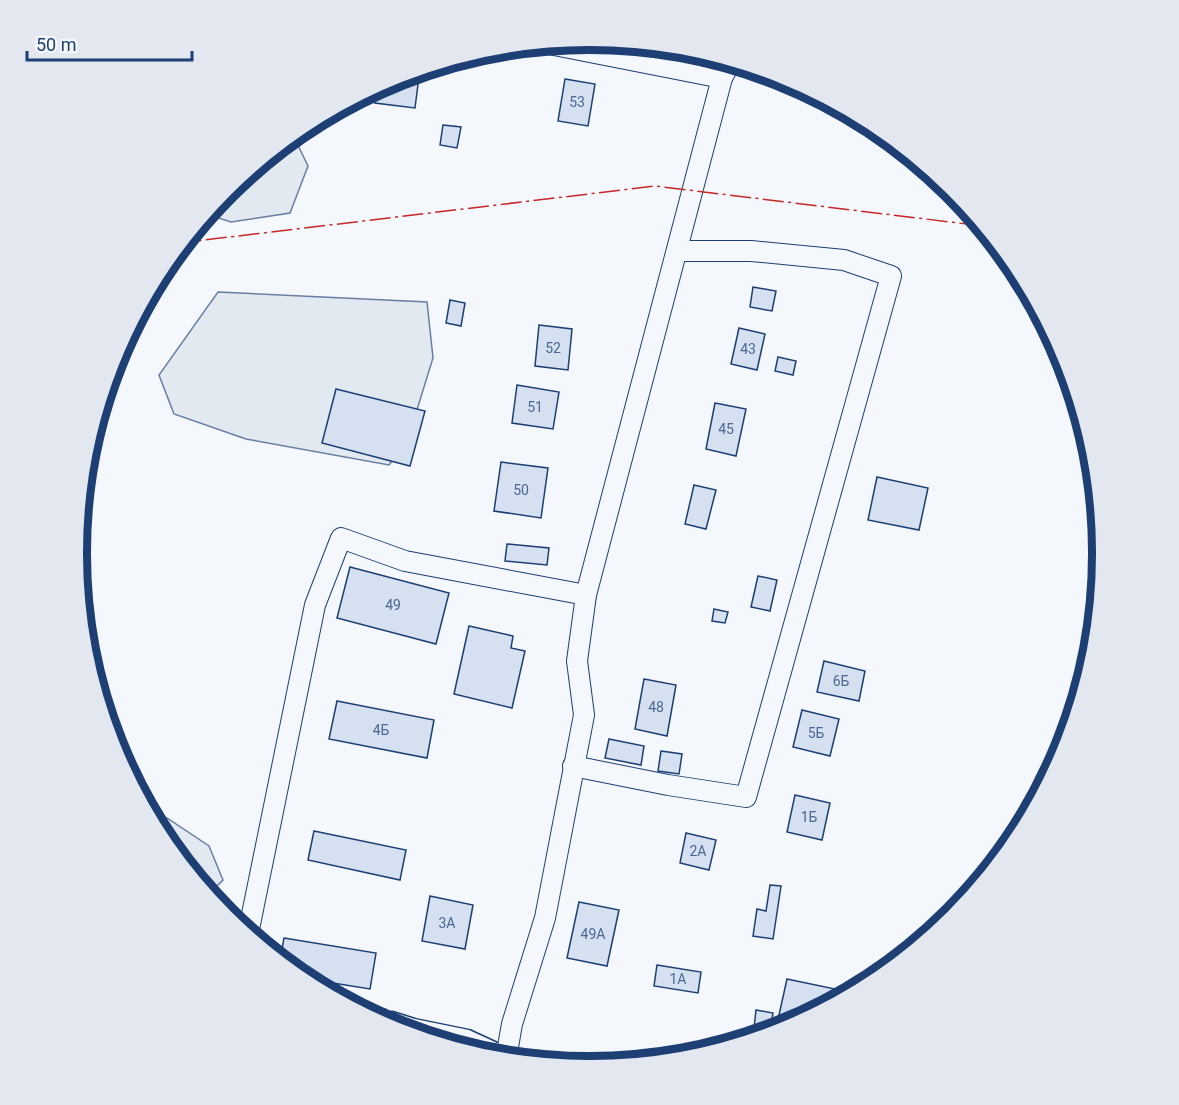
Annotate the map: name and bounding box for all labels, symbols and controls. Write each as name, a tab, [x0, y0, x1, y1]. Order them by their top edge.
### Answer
scale bar	[27, 24, 192, 62]
text: 50 m	[36, 34, 76, 55]
house number: 53	[569, 94, 585, 110]
house number: 52	[545, 340, 561, 356]
house number: 43	[740, 341, 756, 357]
house number: 51	[527, 399, 543, 415]
house number: 45	[718, 421, 734, 437]
house number: 50	[513, 482, 529, 498]
house number: 49	[385, 597, 401, 613]
house number: 6Б	[833, 673, 850, 689]
house number: 48	[648, 699, 664, 715]
house number: 4Б	[373, 722, 390, 738]
house number: 5Б	[808, 725, 825, 741]
house number: 1Б	[801, 809, 818, 825]
house number: 2А	[689, 843, 707, 859]
house number: 3А	[438, 915, 456, 931]
house number: 49А	[581, 926, 605, 942]
house number: 1А	[669, 971, 687, 987]

